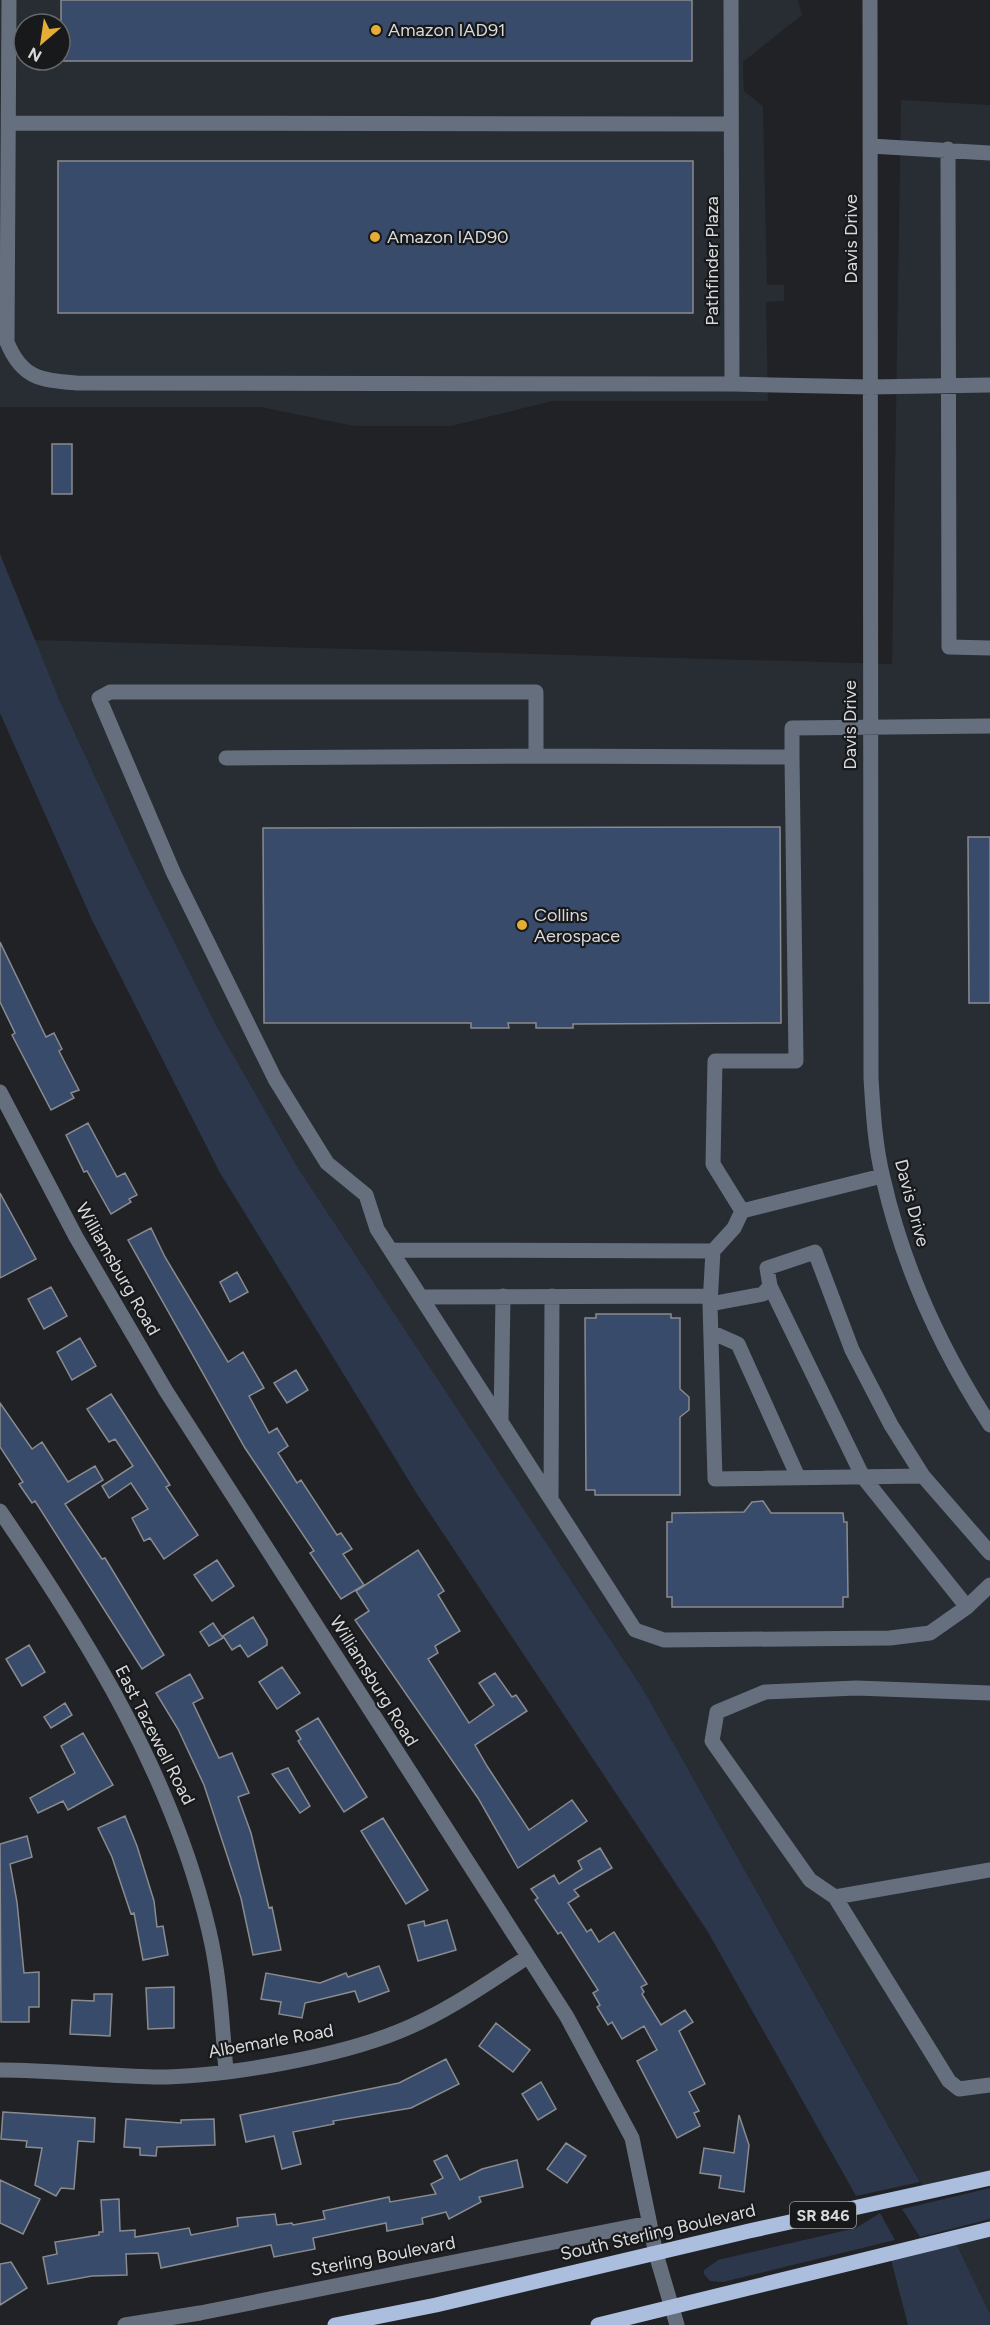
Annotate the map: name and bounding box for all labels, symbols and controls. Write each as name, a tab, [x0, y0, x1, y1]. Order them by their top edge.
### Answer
north arrow	[12, 12, 72, 72]
place label: Amazon IAD91	[388, 19, 506, 41]
marker: Amazon IAD91	[369, 23, 383, 37]
text: N	[25, 43, 45, 66]
street label: Davis Drive	[840, 194, 862, 284]
street label: Pathfinder Plaza	[701, 196, 723, 326]
place label: Amazon IAD90	[387, 226, 509, 248]
marker: Amazon IAD90	[368, 230, 382, 244]
street label: Davis Drive	[839, 680, 861, 770]
place label: Collins Aerospace	[534, 904, 620, 947]
marker: Collins Aerospace	[515, 918, 529, 932]
street label: Davis Drive	[890, 1157, 934, 1249]
street label: Williamsburg Road	[71, 1199, 165, 1339]
street label: Williamsburg Road	[325, 1612, 423, 1750]
street label: East Tazewell Road	[110, 1662, 200, 1808]
street label: Albemarle Road	[207, 2019, 335, 2063]
street label: South Sterling Boulevard	[558, 2199, 758, 2265]
road number: SR 846	[790, 2202, 856, 2228]
street label: Sterling Boulevard	[309, 2231, 457, 2281]

